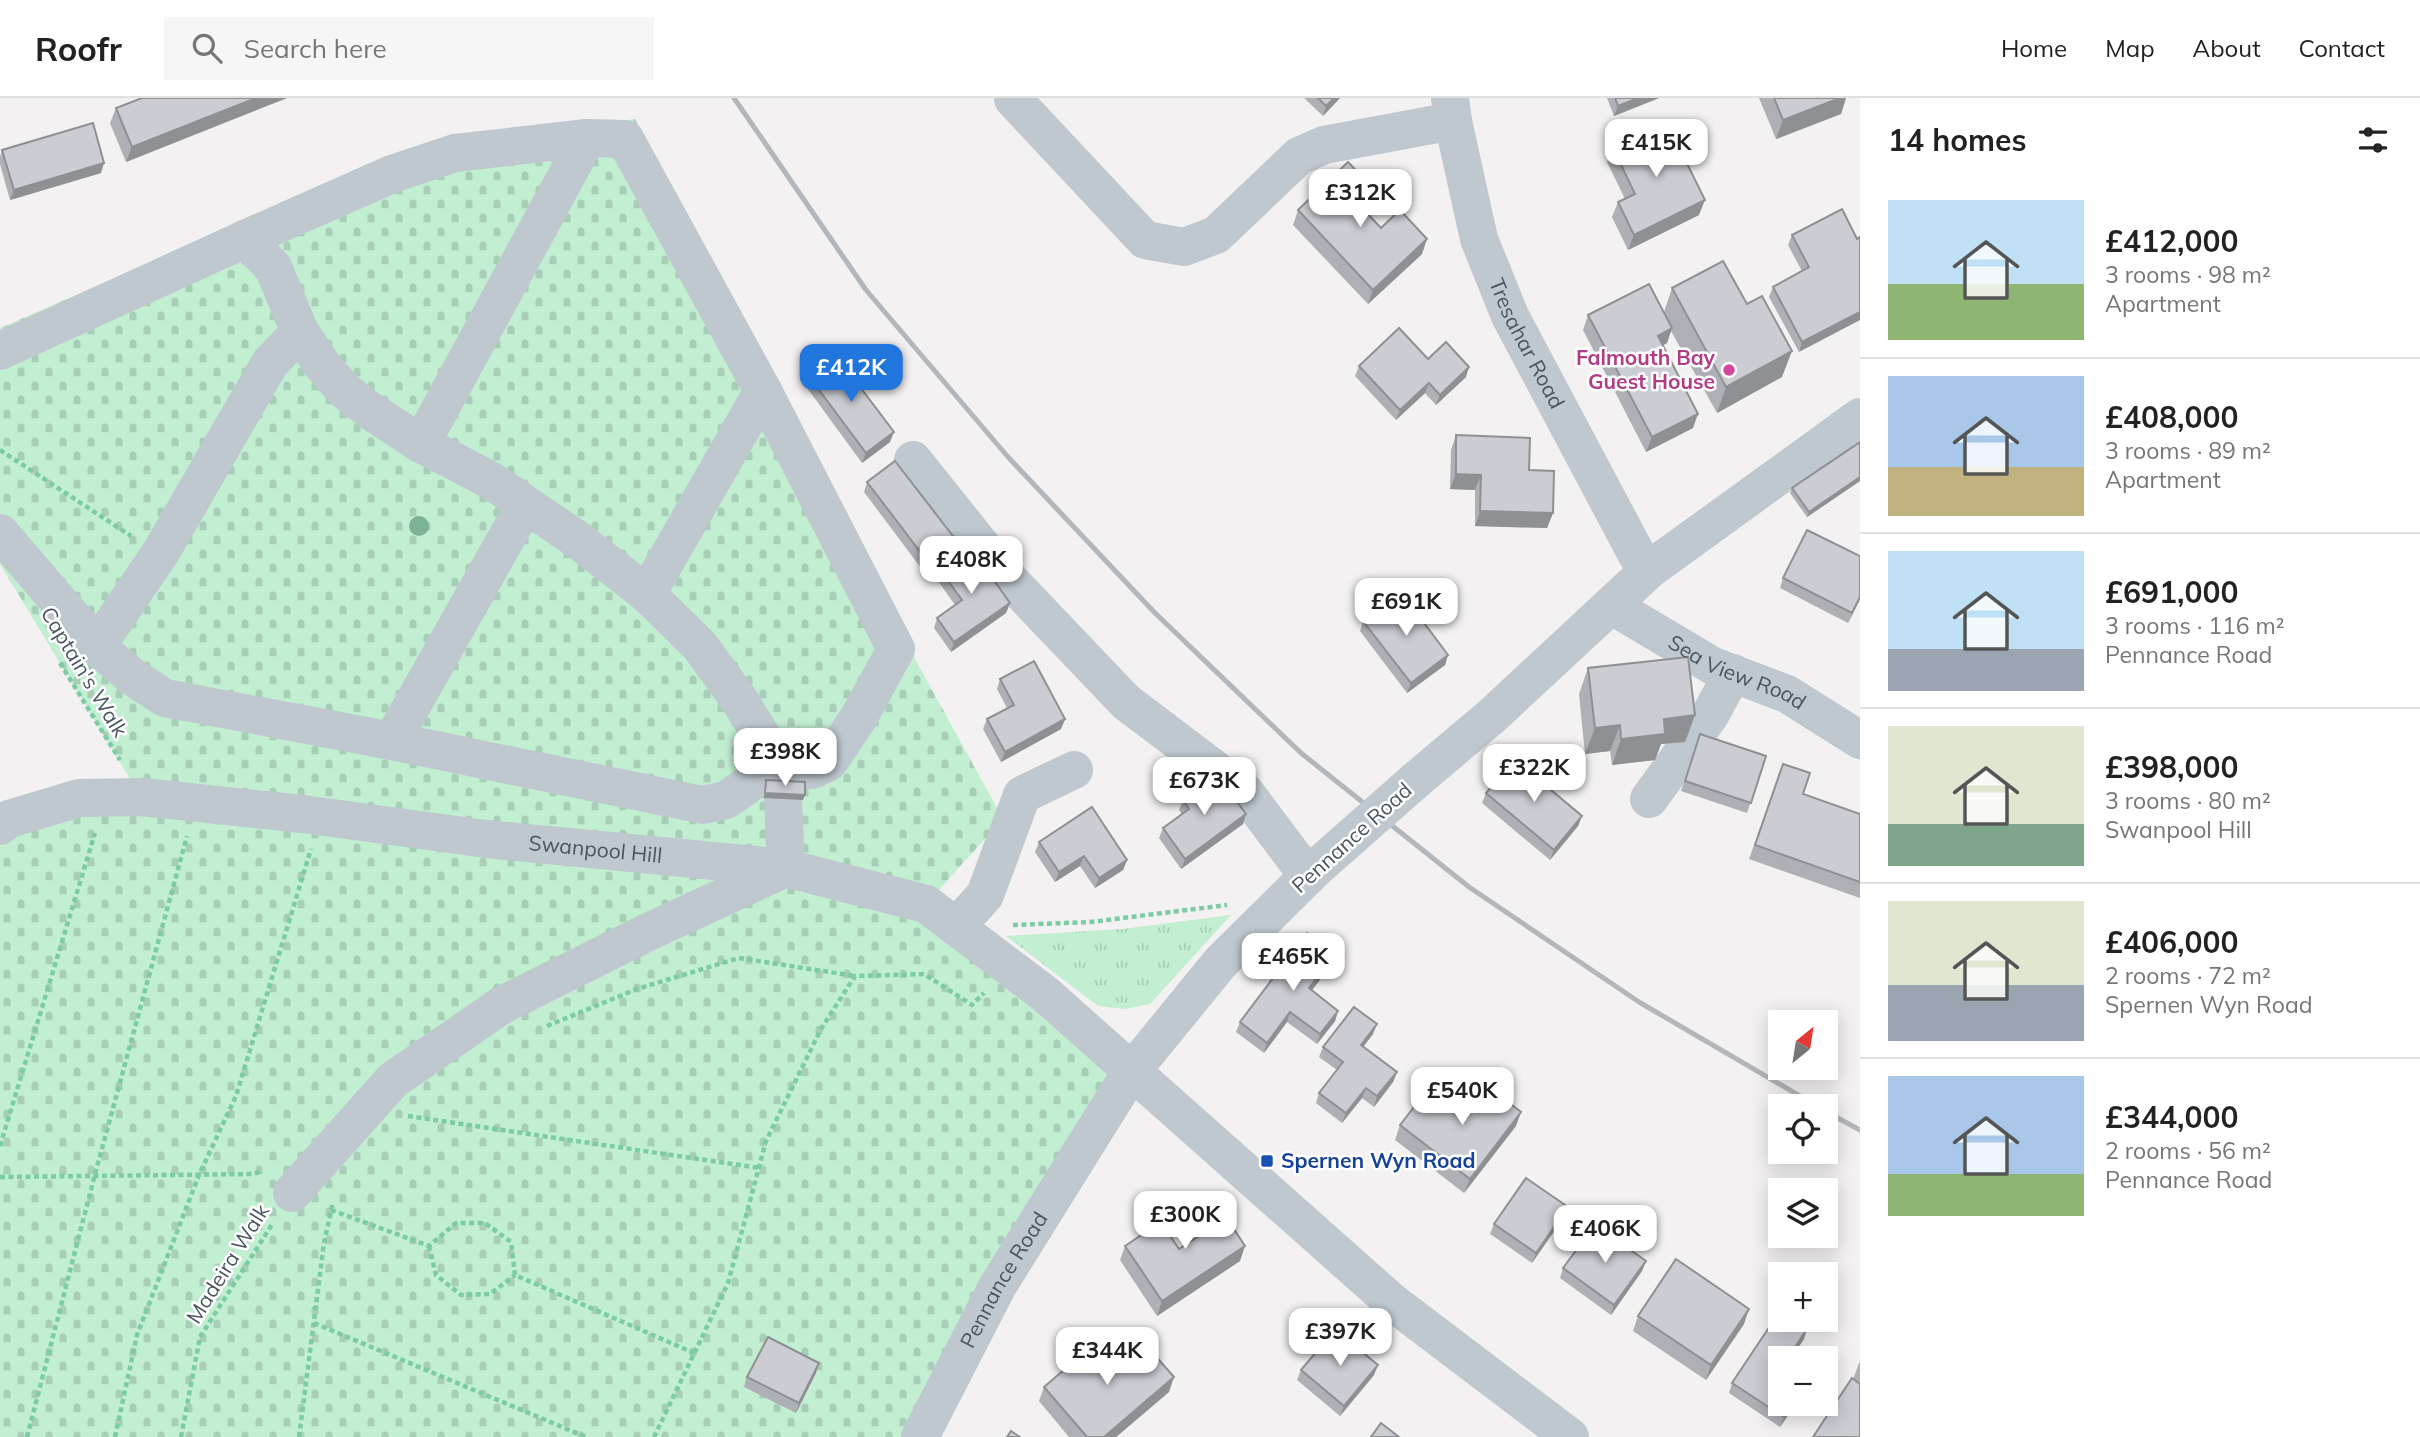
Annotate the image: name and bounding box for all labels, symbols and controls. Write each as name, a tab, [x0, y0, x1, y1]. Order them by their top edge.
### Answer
search box	[164, 17, 654, 80]
text: Roofr	[35, 28, 122, 69]
icon: search	[188, 29, 226, 67]
text: Search here	[244, 32, 387, 65]
text: Home	[2001, 33, 2067, 63]
text: Map	[2105, 33, 2155, 63]
text: About	[2193, 33, 2261, 63]
text: Contact	[2299, 33, 2385, 63]
pin: £415K	[1607, 120, 1705, 179]
text: 14 homes	[1888, 121, 2027, 159]
icon: filters	[2354, 121, 2392, 159]
text: £415K	[1621, 127, 1691, 156]
pin: £312K	[1311, 170, 1409, 229]
text: £312K	[1325, 177, 1395, 206]
text: £412,000	[2105, 222, 2238, 260]
icon: home	[1944, 228, 2028, 312]
text: 3 rooms · 98 m²	[2105, 260, 2271, 289]
street label: Tresahar Road	[1484, 274, 1571, 413]
text: Apartment	[2105, 289, 2221, 318]
pin: £412K	[802, 344, 900, 404]
place label: Falmouth Bay Guest House	[1576, 344, 1716, 394]
text: £412K	[816, 352, 886, 381]
marker: Falmouth Bay Guest House	[1721, 362, 1737, 378]
text: £408,000	[2105, 398, 2238, 436]
icon: home	[1944, 404, 2028, 488]
text: 3 rooms · 89 m²	[2105, 436, 2271, 465]
text: Apartment	[2105, 465, 2221, 494]
pin: £408K	[922, 536, 1020, 596]
text: £408K	[936, 544, 1006, 573]
text: £691,000	[2105, 573, 2238, 611]
pin: £691K	[1357, 578, 1455, 638]
icon: home	[1944, 579, 2028, 663]
text: £691K	[1371, 586, 1441, 615]
street label: Captain's Walk	[36, 602, 134, 742]
text: 3 rooms · 116 m²	[2105, 611, 2285, 640]
street label: Sea View Road	[1664, 628, 1811, 715]
text: Pennance Road	[2105, 640, 2272, 669]
pin: £398K	[736, 728, 834, 788]
text: £398K	[750, 736, 820, 765]
pin: £322K	[1485, 744, 1583, 804]
text: £398,000	[2105, 748, 2238, 786]
text: £322K	[1499, 752, 1569, 781]
icon: home	[1944, 754, 2028, 838]
pin: £673K	[1155, 758, 1253, 817]
text: £673K	[1169, 765, 1239, 794]
street label: Pennance Road	[1286, 777, 1417, 898]
text: 3 rooms · 80 m²	[2105, 786, 2271, 815]
text: Swanpool Hill	[2105, 815, 2252, 844]
street label: Swanpool Hill	[528, 829, 663, 868]
text: £406,000	[2105, 923, 2238, 961]
icon: home	[1944, 929, 2028, 1013]
pin: £465K	[1244, 934, 1342, 993]
text: £465K	[1258, 941, 1328, 970]
text: 2 rooms · 72 m²	[2105, 961, 2271, 990]
text: Spernen Wyn Road	[2105, 990, 2313, 1019]
north arrow	[1768, 1010, 1838, 1080]
map controls	[1768, 1010, 1838, 1416]
pin: £540K	[1413, 1068, 1511, 1127]
text: £540K	[1427, 1075, 1497, 1104]
button: locate	[1768, 1094, 1838, 1164]
text: £344,000	[2105, 1098, 2238, 1136]
icon: home	[1944, 1104, 2028, 1188]
text: 2 rooms · 56 m²	[2105, 1136, 2271, 1165]
place label: Spernen Wyn Road	[1281, 1147, 1476, 1173]
marker: Spernen Wyn Road	[1259, 1153, 1275, 1169]
text: Pennance Road	[2105, 1165, 2272, 1194]
button: layers	[1768, 1178, 1838, 1248]
pin: £300K	[1136, 1192, 1234, 1251]
street label: Madeira Walk	[180, 1199, 274, 1328]
text: £300K	[1150, 1199, 1220, 1228]
pin: £406K	[1556, 1206, 1654, 1265]
street label: Pennance Road	[954, 1207, 1053, 1352]
text: £406K	[1570, 1213, 1640, 1242]
button: +	[1768, 1262, 1838, 1332]
pin: £397K	[1291, 1308, 1389, 1368]
text: £397K	[1305, 1316, 1375, 1345]
pin: £344K	[1058, 1328, 1156, 1387]
text: £344K	[1072, 1335, 1142, 1364]
button: −	[1768, 1346, 1838, 1416]

